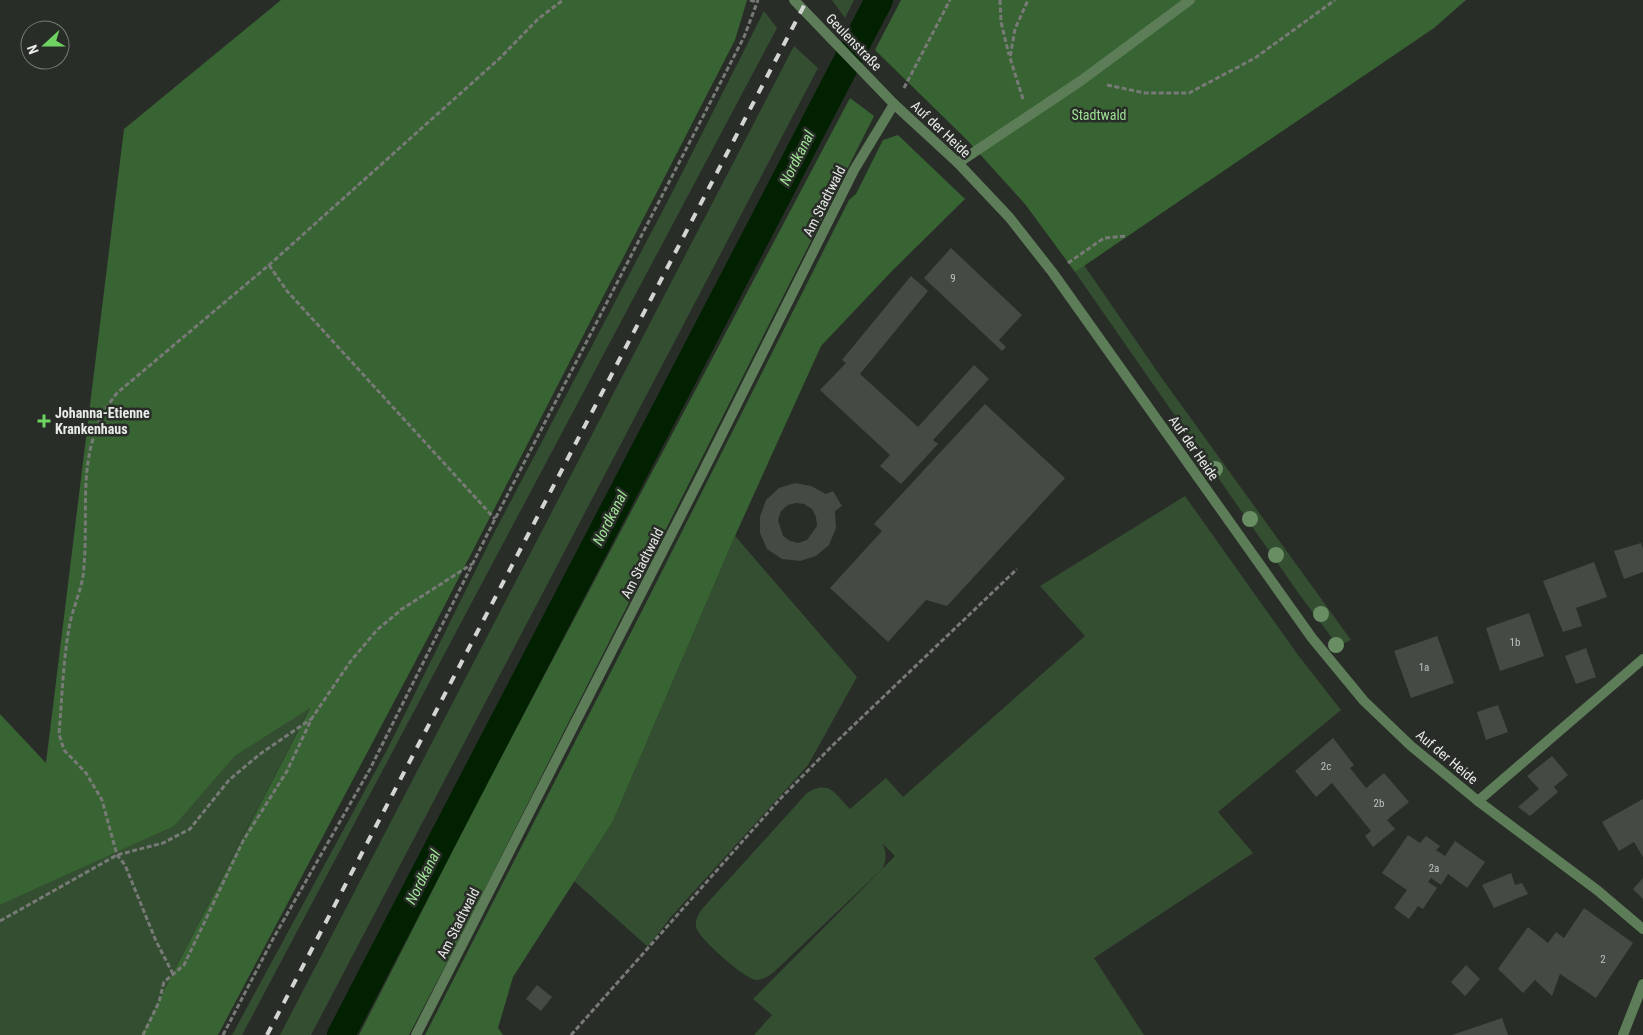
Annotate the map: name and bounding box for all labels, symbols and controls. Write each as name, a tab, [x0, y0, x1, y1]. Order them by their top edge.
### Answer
street label: Geulenstraße	[823, 10, 885, 74]
north arrow	[20, 20, 70, 70]
text: N	[24, 43, 42, 57]
street label: Auf der Heide	[908, 97, 974, 161]
park label: Stadtwald	[1071, 107, 1127, 123]
water label: Nordkanal	[776, 127, 819, 188]
street label: Am Stadtwald	[799, 163, 849, 239]
house number: 9	[950, 272, 956, 285]
place label: Johanna-Etienne Krankenhaus	[55, 405, 150, 437]
street label: Auf der Heide	[1166, 413, 1222, 484]
marker: Johanna-Etienne Krankenhaus	[37, 414, 51, 428]
water label: Nordkanal	[589, 487, 632, 548]
street label: Am Stadtwald	[617, 525, 667, 601]
house number: 1b	[1510, 636, 1520, 649]
house number: 1a	[1419, 661, 1429, 674]
street label: Auf der Heide	[1413, 727, 1481, 788]
house number: 2c	[1321, 760, 1331, 773]
house number: 2b	[1374, 797, 1384, 810]
water label: Nordkanal	[402, 846, 445, 907]
house number: 2a	[1429, 862, 1439, 875]
street label: Am Stadtwald	[433, 885, 483, 961]
house number: 2	[1600, 953, 1606, 966]

